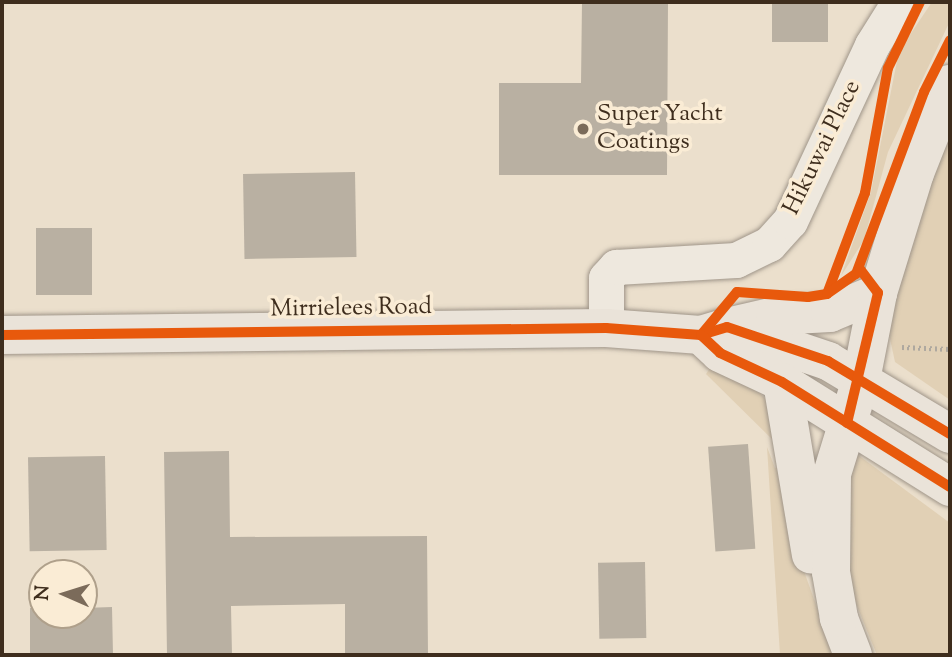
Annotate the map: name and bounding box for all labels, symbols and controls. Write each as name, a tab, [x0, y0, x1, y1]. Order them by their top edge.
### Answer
street label: Hikuwai Place	[778, 76, 868, 220]
place label: Super Yacht Coatings	[597, 101, 723, 157]
marker: Super Yacht Coatings	[575, 121, 591, 137]
street label: Mirrielees Road	[270, 293, 432, 325]
north arrow	[28, 559, 98, 629]
text: N	[30, 585, 57, 601]

